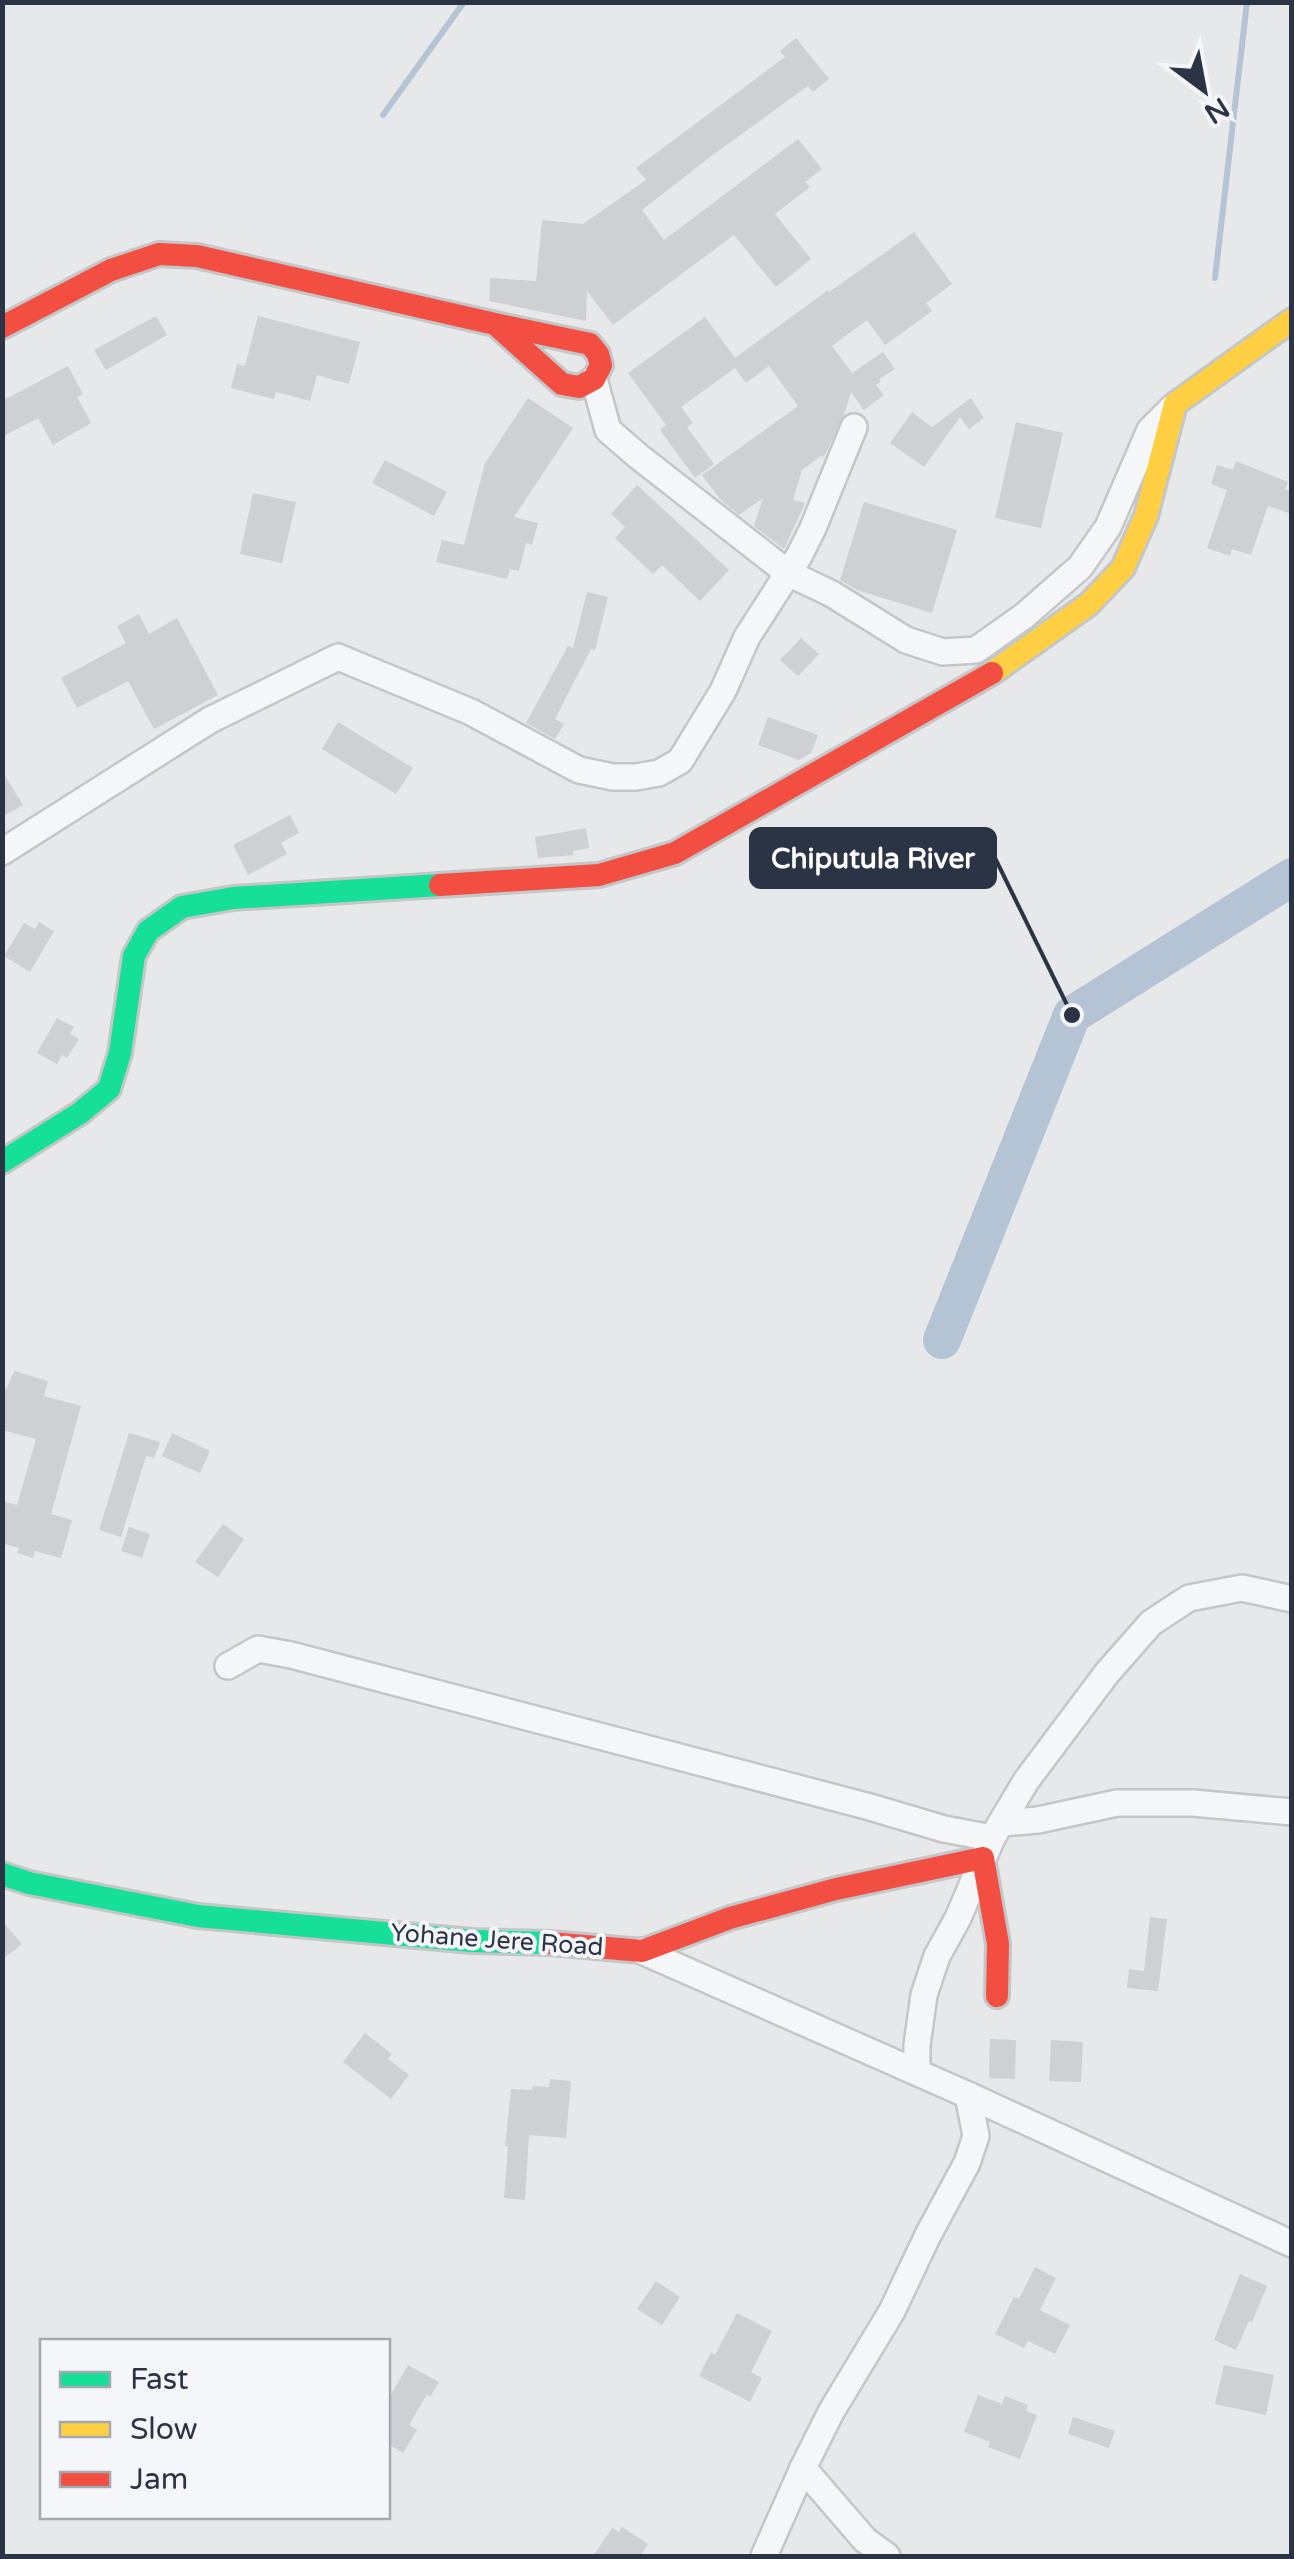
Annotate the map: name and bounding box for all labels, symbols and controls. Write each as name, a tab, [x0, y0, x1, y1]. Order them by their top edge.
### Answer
north arrow	[1154, 40, 1254, 140]
text: N	[1198, 90, 1235, 131]
callout: Chiputula River	[751, 829, 995, 887]
text: Chiputula River	[771, 842, 976, 876]
street label: Yohane Jere Road	[390, 1918, 604, 1962]
legend	[40, 2339, 390, 2519]
text: Fast	[130, 2361, 189, 2398]
text: Slow	[130, 2411, 198, 2448]
text: Jam	[130, 2461, 188, 2498]

